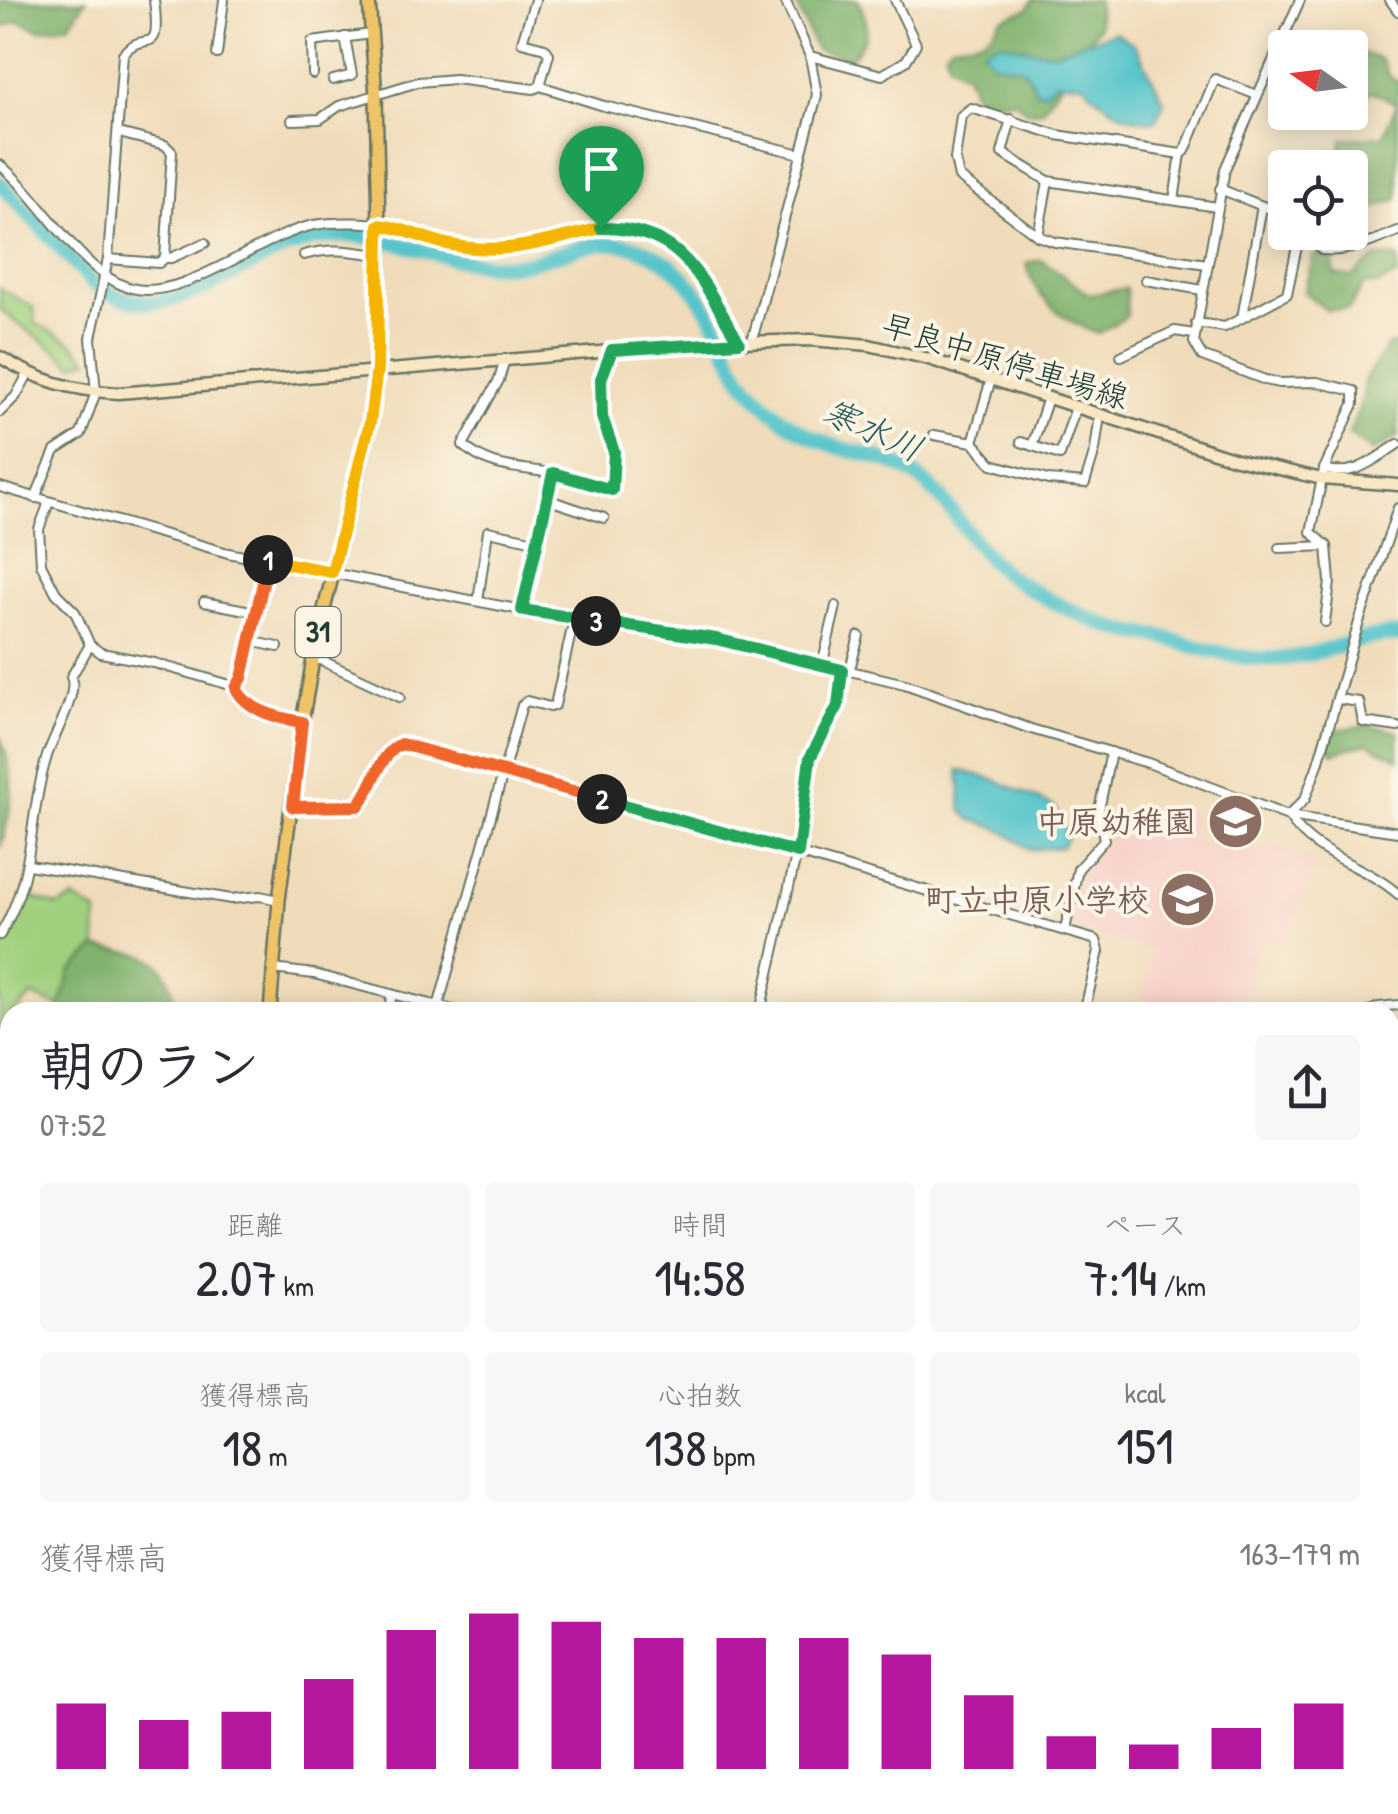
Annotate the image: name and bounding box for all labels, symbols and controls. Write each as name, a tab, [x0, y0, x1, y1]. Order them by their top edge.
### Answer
north arrow	[1268, 30, 1368, 130]
map controls	[1268, 30, 1368, 250]
pin	[559, 126, 644, 229]
icon: arrive	[574, 141, 629, 196]
button: locate	[1268, 150, 1368, 250]
street label: 早良中原停車場線	[876, 303, 1134, 419]
water label: 寒水川	[816, 387, 931, 472]
pin: 1	[243, 535, 293, 585]
text: 1	[263, 541, 273, 579]
pin: 3	[571, 596, 621, 646]
text: 3	[590, 602, 602, 640]
road number: 31	[296, 607, 340, 657]
pin: 2	[577, 774, 627, 824]
text: 2	[595, 780, 609, 818]
school or university icon: 中原幼稚園	[1205, 792, 1265, 852]
place label: 中原幼稚園	[1036, 800, 1196, 843]
school or university icon: 町立中原小学校	[1158, 870, 1218, 930]
place label: 町立中原小学校	[925, 878, 1149, 921]
text: 朝のラン	[40, 1028, 260, 1102]
button: share	[1255, 1035, 1360, 1140]
text: 07:52	[40, 1103, 106, 1146]
text: 距離	[227, 1206, 283, 1244]
text: 時間	[672, 1206, 728, 1244]
text: ペース	[1104, 1206, 1186, 1244]
text: 2.07	[196, 1244, 277, 1312]
text: 14:58	[654, 1244, 746, 1312]
text: 7:14	[1084, 1244, 1157, 1312]
text: km	[277, 1267, 314, 1305]
text: /km	[1157, 1267, 1206, 1305]
text: kcal	[1125, 1374, 1165, 1412]
text: 獲得標高	[199, 1376, 311, 1414]
text: 心拍数	[658, 1376, 742, 1414]
text: 151	[1116, 1412, 1174, 1480]
text: 18	[222, 1414, 262, 1482]
text: 138	[644, 1414, 707, 1482]
text: m	[262, 1437, 288, 1475]
text: bpm	[707, 1437, 756, 1475]
text: 163–179 m	[1240, 1532, 1360, 1575]
text: 獲得標高	[40, 1536, 168, 1579]

